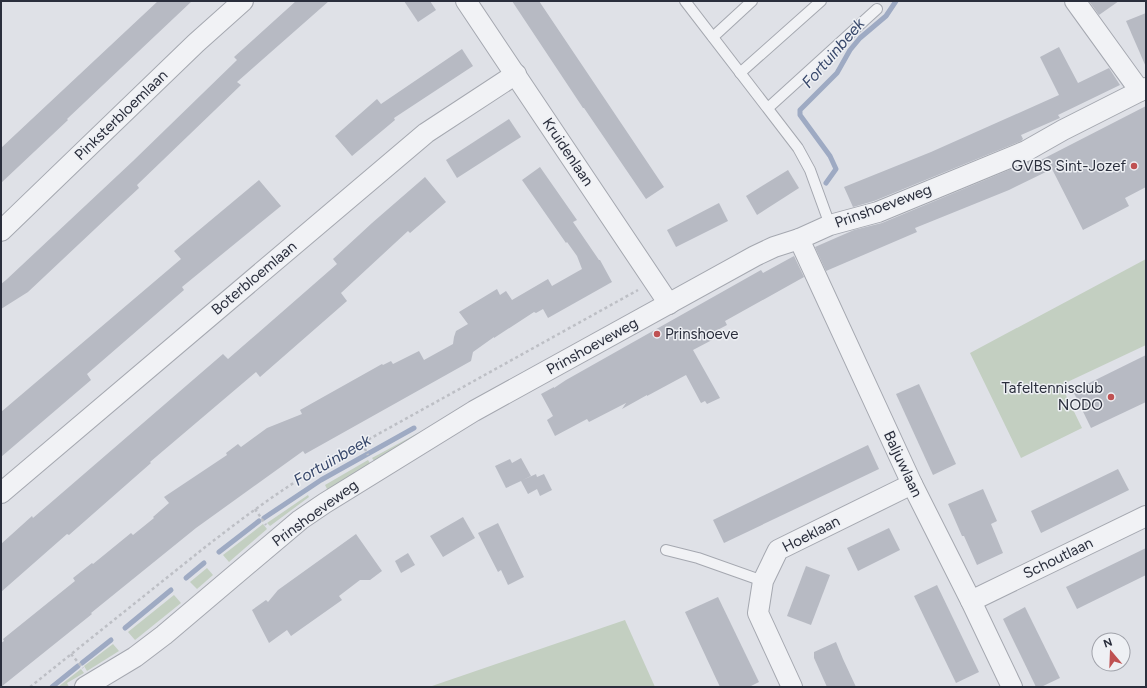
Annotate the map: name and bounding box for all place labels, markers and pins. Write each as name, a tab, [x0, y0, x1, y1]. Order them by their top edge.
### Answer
place label: GVBS Sint-Jozef	[1012, 157, 1126, 175]
marker: GVBS Sint-Jozef	[1129, 161, 1139, 171]
place label: Prinshoeve	[665, 325, 738, 343]
marker: Prinshoeve	[652, 329, 662, 339]
place label: Tafeltennisclub NODO	[1001, 379, 1103, 414]
marker: Tafeltennisclub NODO	[1106, 392, 1116, 402]

